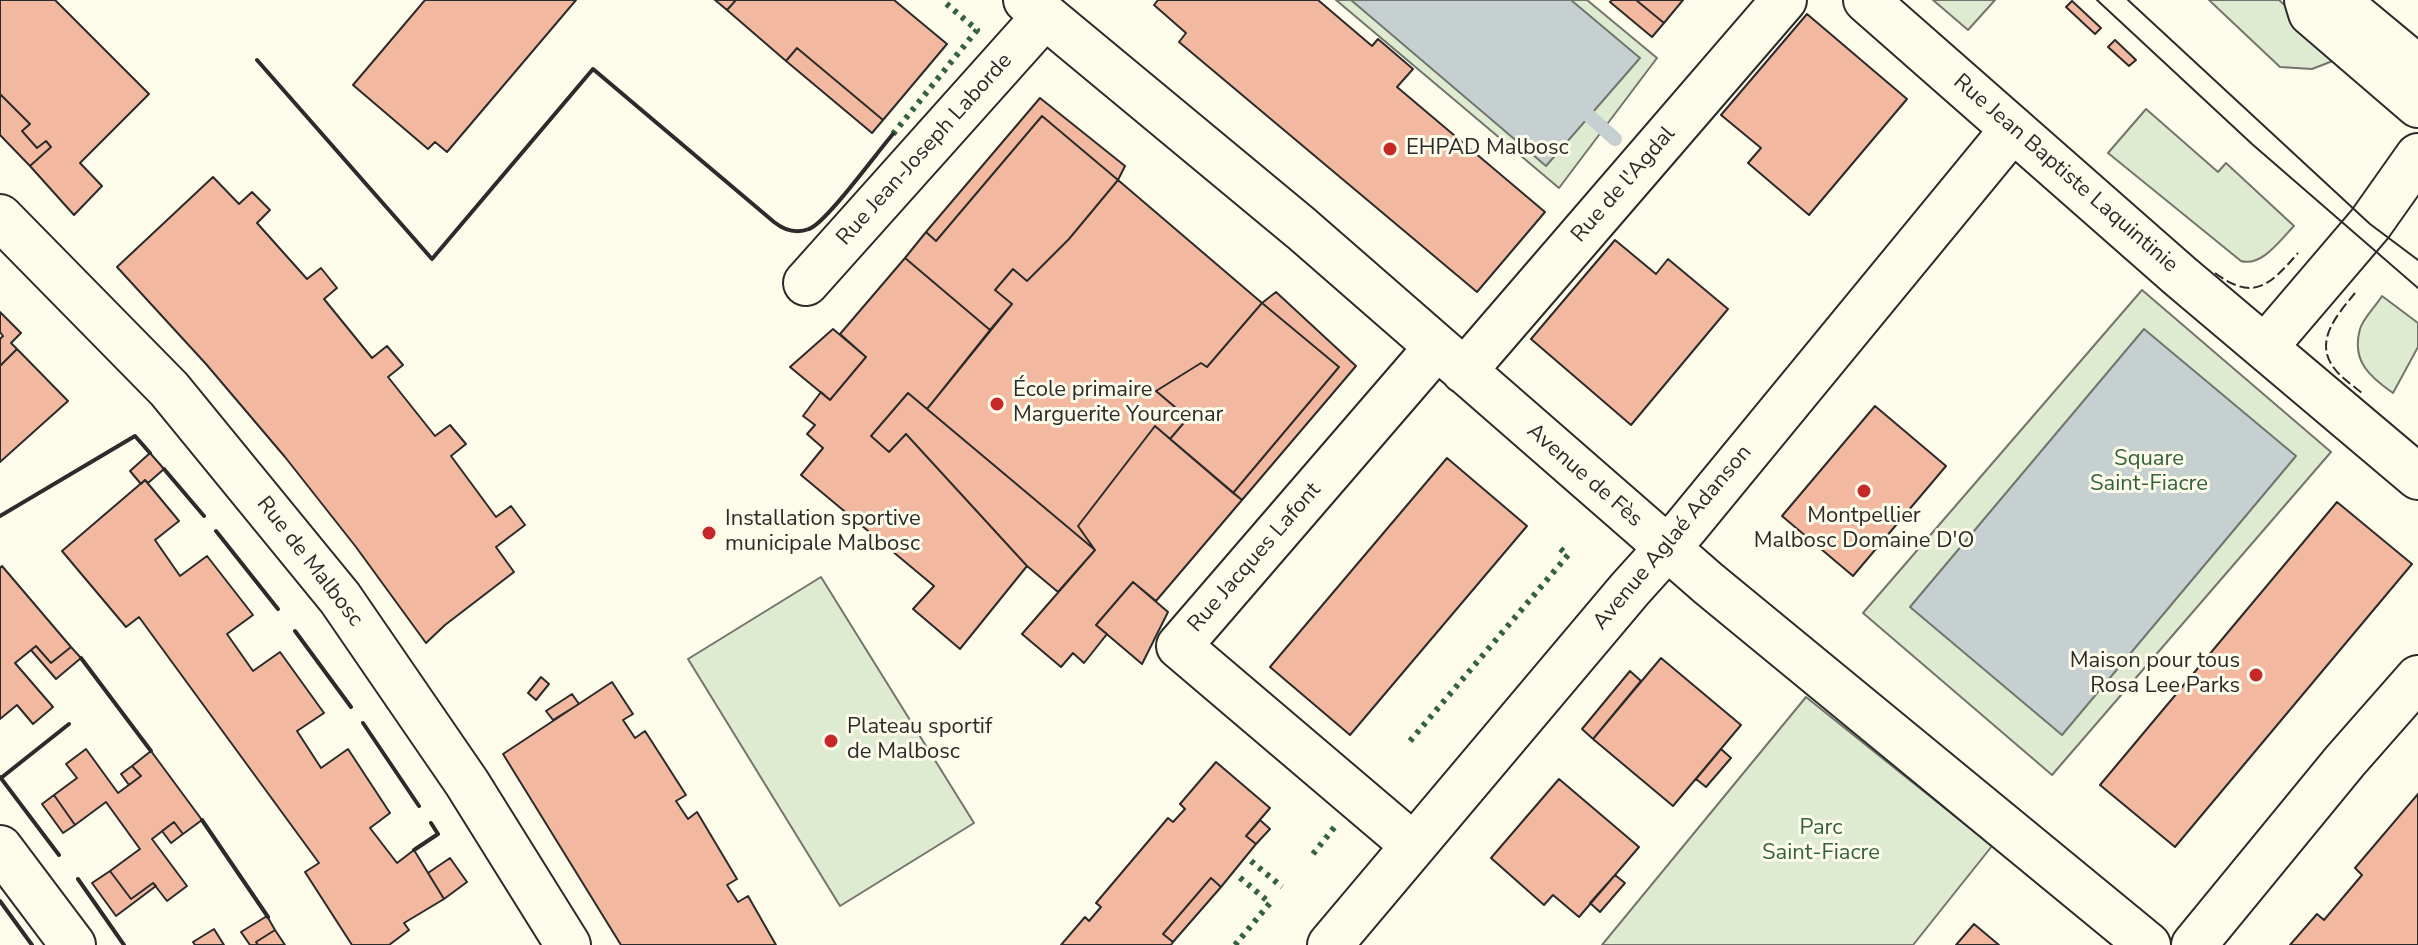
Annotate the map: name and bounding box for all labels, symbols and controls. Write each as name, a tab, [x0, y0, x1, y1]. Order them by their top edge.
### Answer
street label: Rue Jean-Joseph Laborde	[832, 48, 1018, 252]
street label: Rue Jean Baptiste Laquintinie	[1947, 69, 2183, 279]
street label: Rue de l'Agdal	[1566, 122, 1682, 248]
place label: EHPAD Malbosc	[1406, 136, 1569, 162]
marker: EHPAD Malbosc	[1381, 140, 1399, 158]
place label: École primaire Marguerite Yourcenar	[1013, 378, 1223, 430]
marker: École primaire Marguerite Yourcenar	[988, 395, 1006, 413]
street label: Avenue de Fès	[1521, 419, 1647, 533]
street label: Avenue Aglaé Adanson	[1588, 440, 1758, 636]
park label: Square Saint-Fiacre	[2090, 447, 2208, 498]
street label: Rue Jacques Lafont	[1183, 478, 1327, 638]
marker: Montpellier Malbosc Domaine D'O	[1855, 482, 1873, 500]
street label: Rue de Malbosc	[250, 492, 368, 632]
place label: Montpellier Malbosc Domaine D'O	[1754, 504, 1974, 556]
place label: Installation sportive municipale Malbosc	[725, 507, 921, 558]
marker: Installation sportive municipale Malbosc	[700, 524, 718, 542]
place label: Maison pour tous Rosa Lee Parks	[2070, 649, 2240, 700]
marker: Maison pour tous Rosa Lee Parks	[2247, 666, 2265, 684]
place label: Plateau sportif de Malbosc	[847, 715, 992, 766]
marker: Plateau sportif de Malbosc	[822, 732, 840, 750]
park label: Parc Saint-Fiacre	[1762, 816, 1880, 868]

